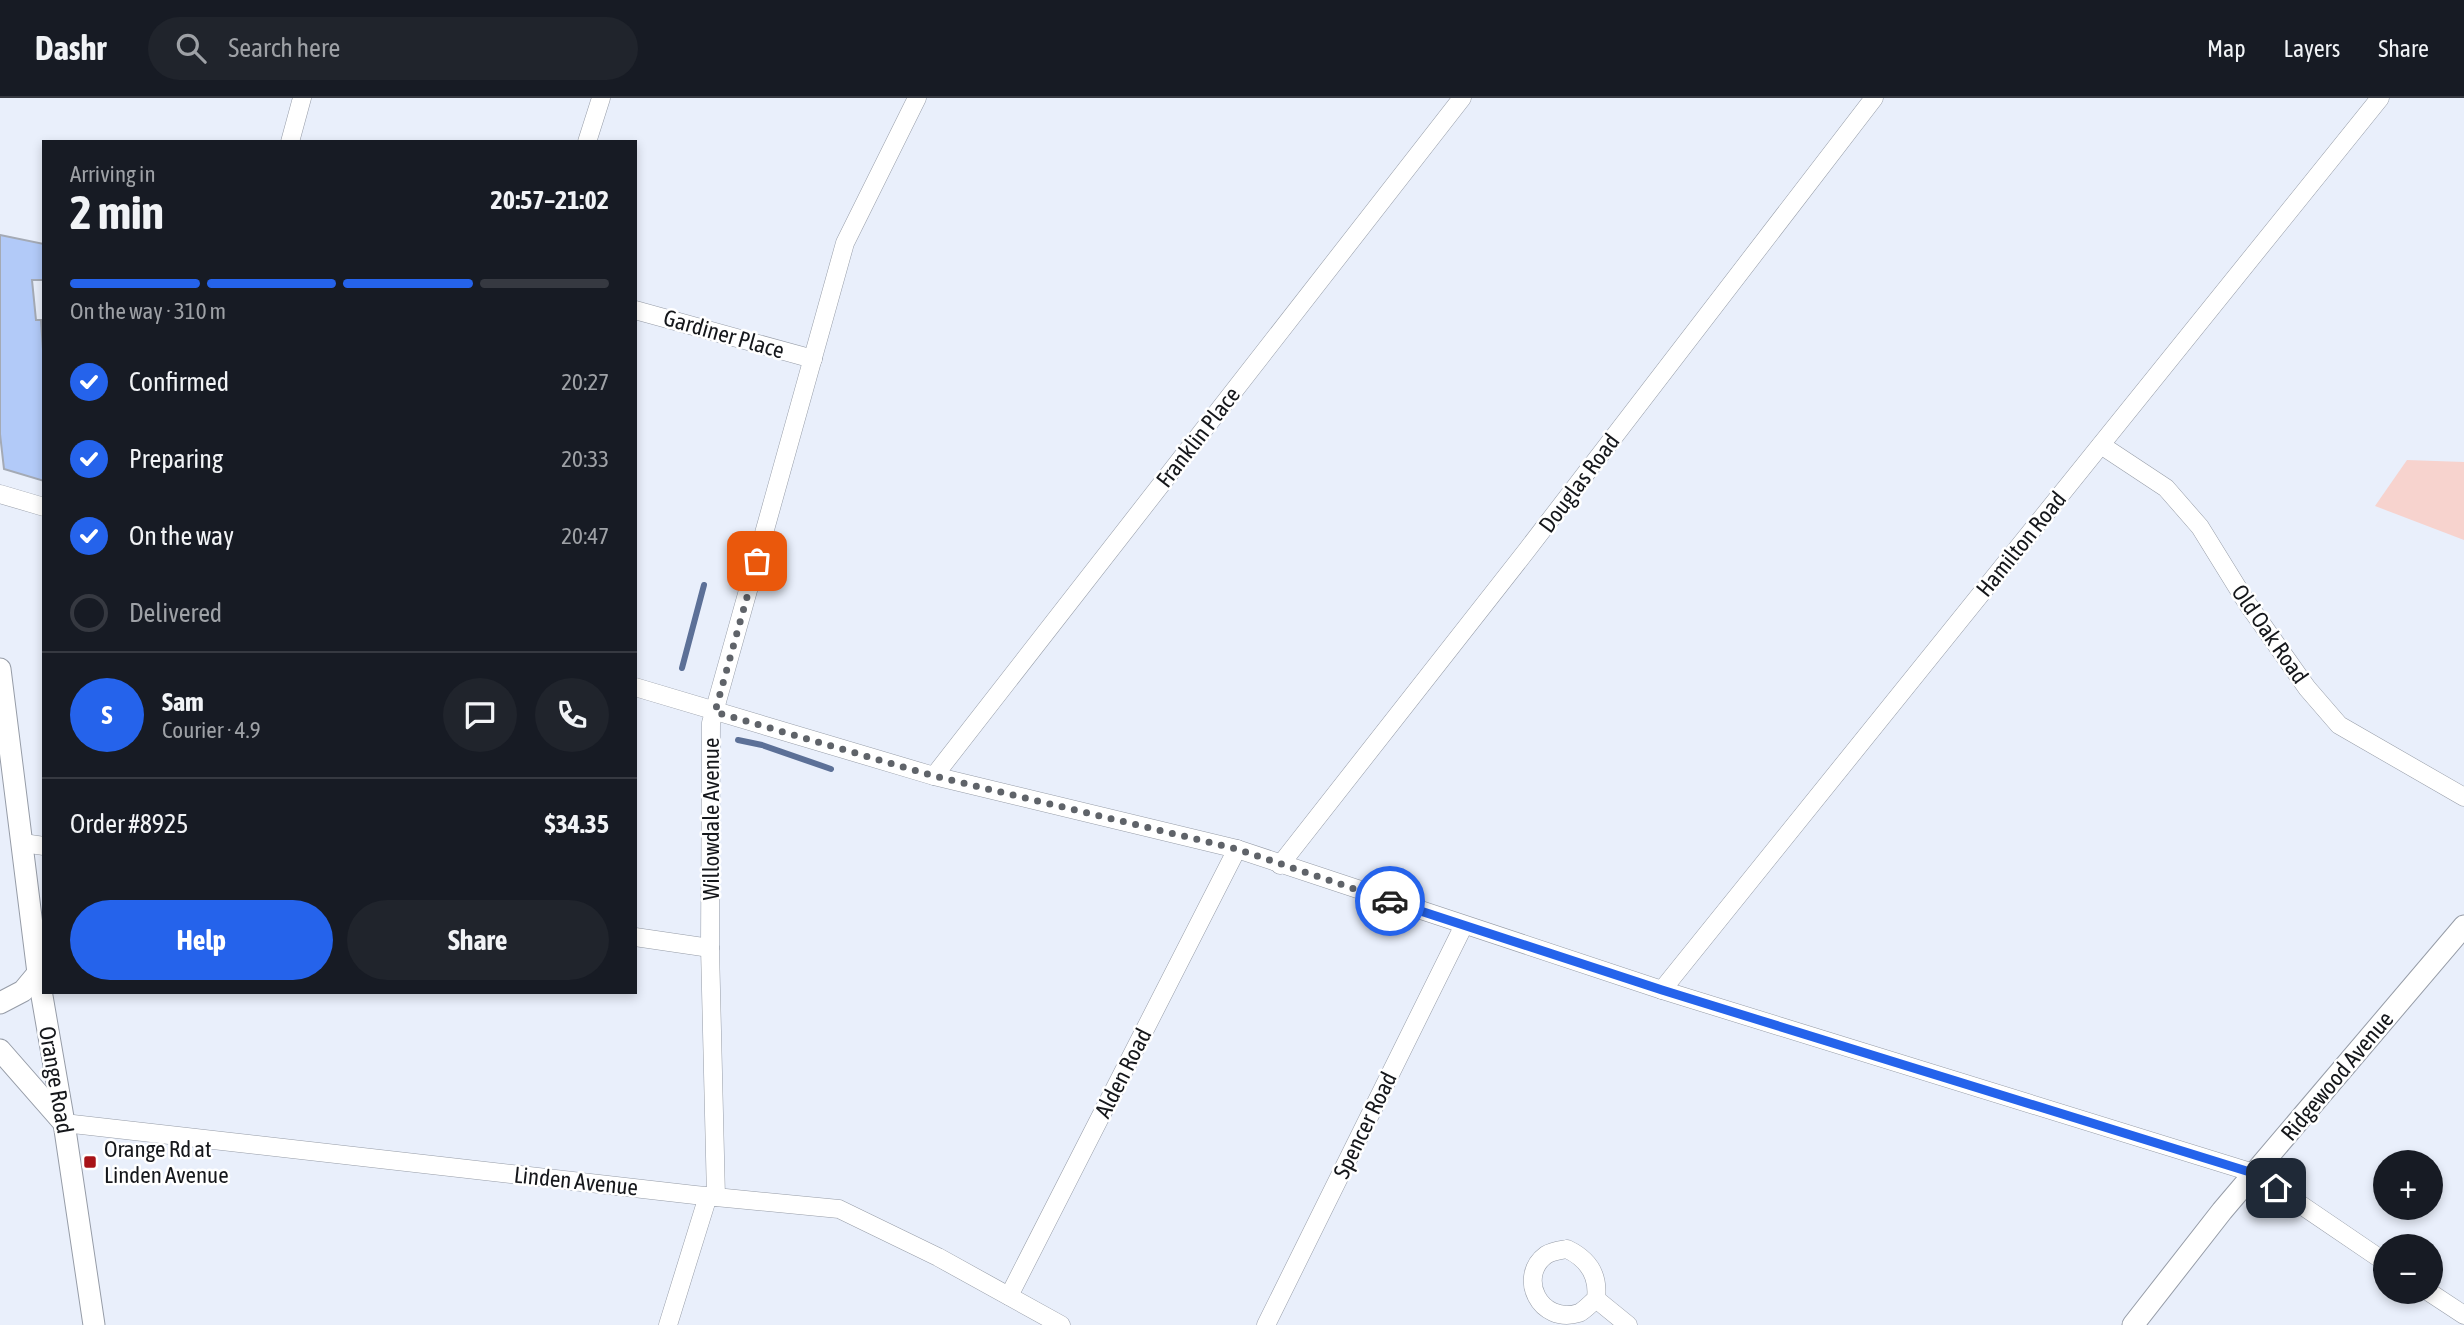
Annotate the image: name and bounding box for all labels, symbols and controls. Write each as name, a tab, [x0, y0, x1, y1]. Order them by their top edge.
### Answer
search box	[148, 17, 638, 80]
text: Dashr	[35, 29, 106, 67]
icon: search	[172, 29, 210, 67]
text: Search here	[228, 33, 340, 63]
text: Map	[2207, 35, 2246, 62]
text: Layers	[2284, 35, 2340, 62]
text: Share	[2378, 35, 2429, 62]
text: Arriving in	[70, 161, 156, 187]
text: 20:57–21:02	[491, 185, 609, 215]
text: 2 min	[70, 186, 164, 239]
text: On the way · 310 m	[70, 298, 226, 324]
street label: Gardiner Place	[661, 304, 787, 364]
icon: check	[70, 363, 108, 401]
text: Confirmed	[129, 367, 229, 397]
text: 20:27	[561, 369, 609, 395]
street label: Franklin Place	[1151, 382, 1245, 492]
street label: Douglas Road	[1534, 429, 1624, 537]
icon: check	[70, 440, 108, 478]
text: Preparing	[129, 444, 223, 474]
text: 20:33	[561, 446, 609, 472]
street label: Hamilton Road	[1971, 486, 2071, 602]
icon: check	[70, 517, 108, 555]
text: On the way	[129, 521, 234, 551]
text: 20:47	[561, 523, 609, 549]
pin	[727, 531, 787, 591]
icon: bag	[738, 542, 776, 580]
street label: Old Oak Road	[2226, 580, 2314, 688]
text: Delivered	[129, 598, 222, 628]
button: chat	[443, 678, 517, 752]
button: phone	[535, 678, 609, 752]
text: Sam	[162, 687, 204, 717]
text: S	[102, 700, 112, 730]
text: Courier · 4.9	[162, 717, 261, 743]
street label: Willowdale Avenue	[698, 738, 724, 900]
text: Order #8925	[70, 809, 189, 839]
text: $34.35	[545, 809, 609, 839]
courier	[1355, 866, 1425, 936]
icon: car	[1371, 882, 1409, 920]
button: Help	[70, 900, 333, 980]
button: Share	[347, 900, 609, 980]
street label: Ridgewood Avenue	[2276, 1006, 2398, 1146]
street label: Orange Road	[34, 1024, 78, 1136]
street label: Alden Road	[1089, 1024, 1157, 1122]
street label: Spencer Road	[1328, 1068, 1402, 1182]
place label: Orange Rd at Linden Avenue	[104, 1136, 229, 1188]
map controls	[2373, 1150, 2443, 1304]
button: +	[2373, 1150, 2443, 1220]
marker: Orange Rd at Linden Avenue	[82, 1154, 98, 1170]
pin	[2246, 1158, 2306, 1218]
street label: Linden Avenue	[513, 1162, 639, 1200]
icon: home	[2257, 1169, 2295, 1207]
button: −	[2373, 1234, 2443, 1304]

